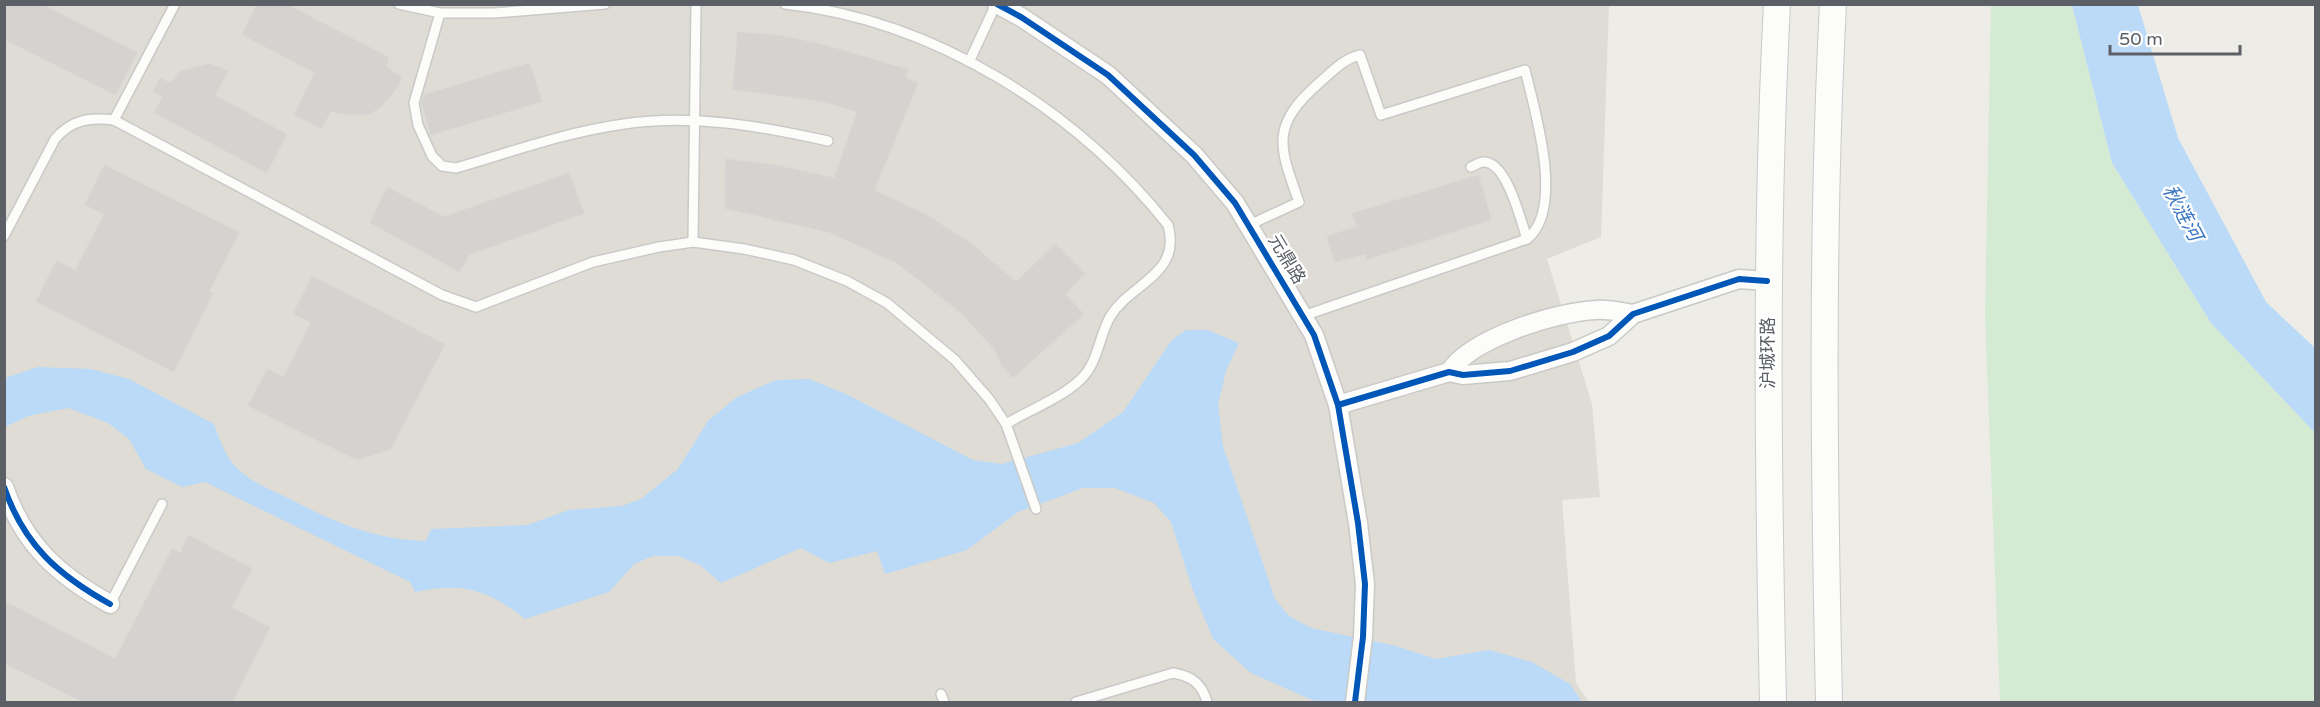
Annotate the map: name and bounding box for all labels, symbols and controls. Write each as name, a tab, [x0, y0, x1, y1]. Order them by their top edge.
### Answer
scale bar	[2110, 18, 2240, 56]
text: 50 m	[2119, 28, 2163, 50]
water label: 秋涟河	[2157, 181, 2209, 249]
street label: 元鼎路	[1264, 230, 1310, 288]
street label: 沪城环路	[1757, 317, 1779, 389]

